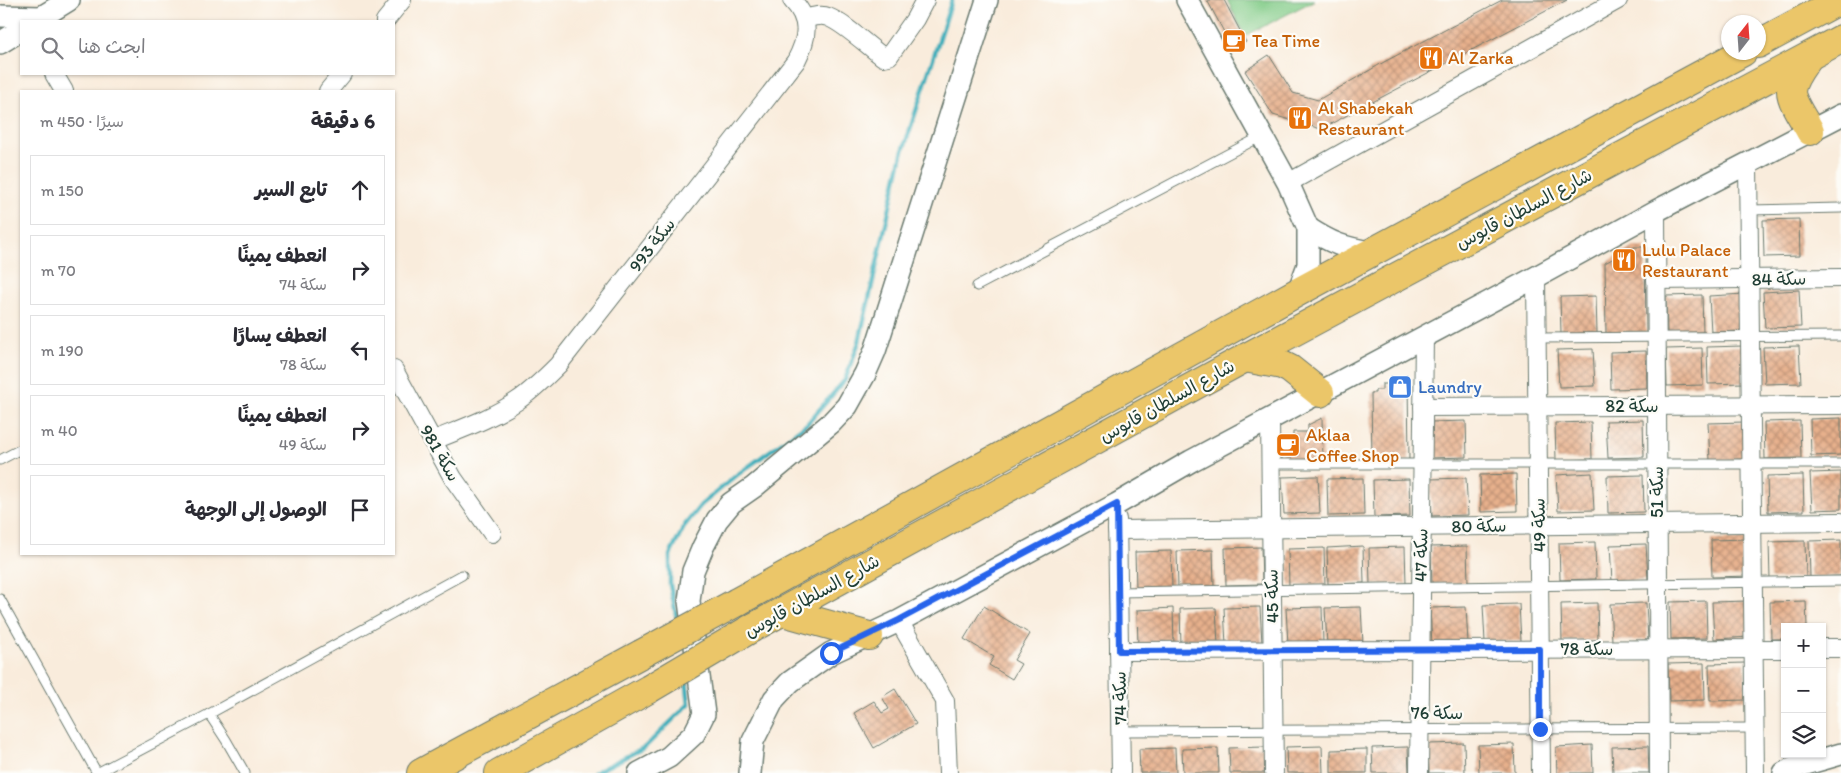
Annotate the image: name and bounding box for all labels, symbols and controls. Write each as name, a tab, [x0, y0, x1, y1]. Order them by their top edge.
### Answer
north arrow	[1721, 15, 1766, 60]
search box	[20, 20, 395, 75]
cafe icon: Tea Time	[1221, 28, 1247, 54]
place label: Tea Time	[1252, 30, 1320, 52]
icon: search	[38, 34, 66, 62]
text: ابحث هنا	[78, 35, 146, 58]
restaurant icon: Al Zarka	[1418, 45, 1444, 71]
place label: Al Zarka	[1448, 47, 1513, 69]
place label: Al Shabekah Restaurant	[1318, 97, 1413, 140]
restaurant icon: Al Shabekah Restaurant	[1287, 105, 1313, 131]
text: 6 دقيقة	[311, 108, 375, 133]
text: سيرًا · 450 m	[40, 112, 124, 131]
street label: شارع السلطان قابوس	[1452, 164, 1596, 255]
icon: ahead	[346, 176, 374, 204]
text: تابع السير	[255, 178, 327, 201]
text: 150 m	[41, 181, 84, 200]
street label: سكة 993	[624, 214, 680, 276]
place label: Lulu Palace Restaurant	[1642, 239, 1731, 282]
text: انعطف يمينًا	[238, 244, 327, 267]
restaurant icon: Lulu Palace Restaurant	[1611, 247, 1637, 273]
icon: right	[346, 256, 374, 284]
text: 70 m	[41, 261, 76, 280]
street label: سكة 84	[1751, 268, 1807, 290]
text: سكة 74	[279, 275, 327, 294]
text: انعطف يسارًا	[233, 324, 327, 347]
icon: left	[346, 336, 374, 364]
text: 190 m	[41, 341, 84, 360]
text: سكة 78	[280, 355, 327, 374]
street label: شارع السلطان قابوس	[1096, 355, 1239, 448]
shop icon: Laundry	[1387, 374, 1413, 400]
place label: Laundry	[1418, 376, 1482, 398]
street label: سكة 82	[1605, 395, 1659, 417]
text: انعطف يمينًا	[238, 404, 327, 427]
icon: right	[346, 416, 374, 444]
text: 40 m	[41, 421, 78, 440]
street label: سكة 981	[415, 421, 465, 485]
place label: Aklaa Coffee Shop	[1306, 424, 1399, 467]
cafe icon: Aklaa Coffee Shop	[1275, 432, 1301, 458]
text: سكة 49	[279, 435, 327, 454]
street label: سكة 51	[1646, 466, 1668, 518]
icon: arrive	[346, 496, 374, 524]
text: الوصول إلى الوجهة	[185, 498, 327, 521]
street label: سكة 49	[1528, 498, 1550, 552]
street label: سكة 80	[1451, 515, 1507, 537]
street label: سكة 47	[1410, 528, 1432, 582]
street label: شارع السلطان قابوس	[741, 550, 884, 643]
street label: سكة 45	[1261, 569, 1283, 623]
map controls	[1781, 623, 1826, 758]
button: +	[1781, 623, 1826, 668]
street label: سكة 78	[1561, 638, 1613, 660]
route start	[820, 642, 843, 665]
button: −	[1781, 668, 1826, 713]
street label: سكة 74	[1109, 671, 1131, 725]
street label: سكة 76	[1411, 702, 1463, 724]
button: layers	[1781, 713, 1826, 758]
route end	[1529, 718, 1552, 741]

